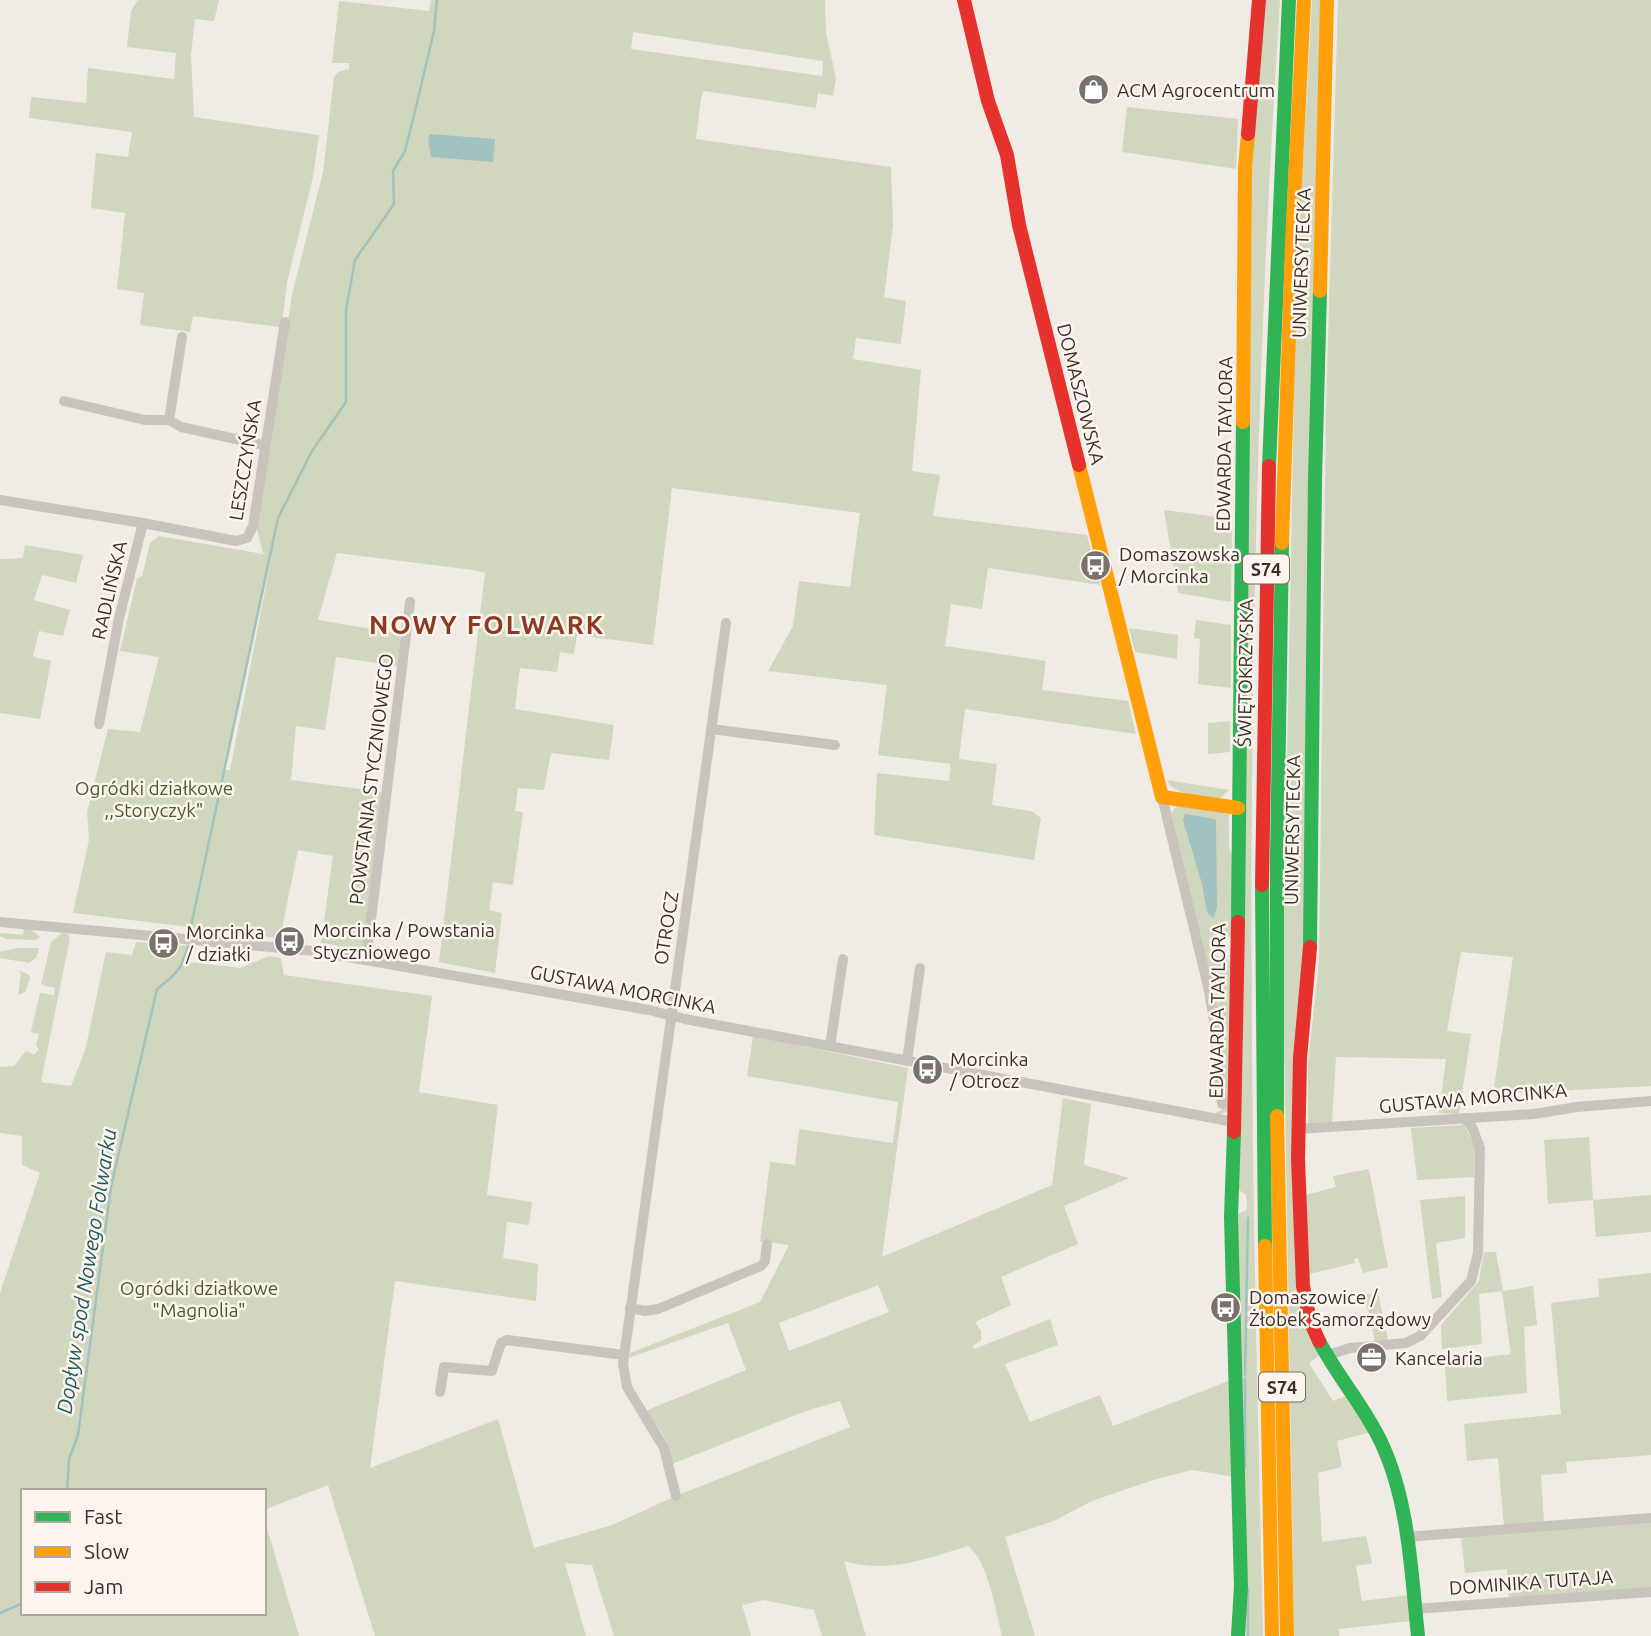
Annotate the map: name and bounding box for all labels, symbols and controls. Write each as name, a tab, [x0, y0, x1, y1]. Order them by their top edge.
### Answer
shop icon: ACM Agrocentrum	[1077, 73, 1111, 107]
place label: ACM Agrocentrum	[1117, 79, 1275, 101]
street label: UNIWERSYTECKA	[1287, 187, 1315, 338]
street label: DOMASZOWSKA	[1053, 321, 1109, 467]
street label: EDWARDA TAYLORA	[1211, 355, 1237, 532]
street label: LESZCZYŃSKA	[225, 397, 266, 522]
street label: RADLIŃSKA	[87, 538, 131, 642]
place label: Domaszowska / Morcinka	[1118, 543, 1240, 587]
bus stop icon: Domaszowska / Morcinka	[1079, 548, 1113, 582]
road number: S74	[1243, 554, 1289, 584]
street label: ŚWIĘTOKRZYSKA	[1233, 598, 1257, 747]
district label: NOWY FOLWARK	[369, 610, 605, 639]
street label: POWSTANIA STYCZNIOWEGO	[345, 652, 397, 906]
street label: UNIWERSYTECKA	[1280, 754, 1304, 905]
park label: Ogródki działkowe ,,Storyczyk"	[75, 777, 233, 821]
street label: OTROCZ	[649, 889, 683, 966]
place label: Morcinka / Powstania Styczniowego	[313, 919, 495, 963]
place label: Morcinka / działki	[185, 921, 264, 965]
street label: EDWARDA TAYLORA	[1204, 922, 1230, 1099]
bus stop icon: Morcinka / Powstania Styczniowego	[273, 924, 307, 958]
bus stop icon: Morcinka / działki	[146, 926, 180, 960]
street label: GUSTAWA MORCINKA	[528, 960, 718, 1018]
place label: Morcinka / Otrocz	[949, 1048, 1028, 1092]
bus stop icon: Morcinka / Otrocz	[910, 1053, 944, 1087]
street label: GUSTAWA MORCINKA	[1378, 1079, 1569, 1117]
water label: Dopływ spod Nowego Folwarku	[52, 1127, 120, 1415]
park label: Ogródki działkowe "Magnolia"	[120, 1277, 278, 1321]
place label: Domaszowice / Żłobek Samorządowy	[1249, 1286, 1431, 1330]
bus stop icon: Domaszowice / Żłobek Samorządowy	[1209, 1291, 1243, 1325]
office icon: Kancelaria	[1355, 1341, 1389, 1375]
place label: Kancelaria	[1395, 1347, 1483, 1369]
road number: S74	[1259, 1372, 1305, 1402]
legend	[21, 1489, 266, 1615]
text: Fast	[84, 1504, 122, 1528]
text: Slow	[84, 1539, 129, 1563]
street label: DOMINIKA TUTAJA	[1448, 1565, 1614, 1599]
text: Jam	[84, 1574, 123, 1598]

